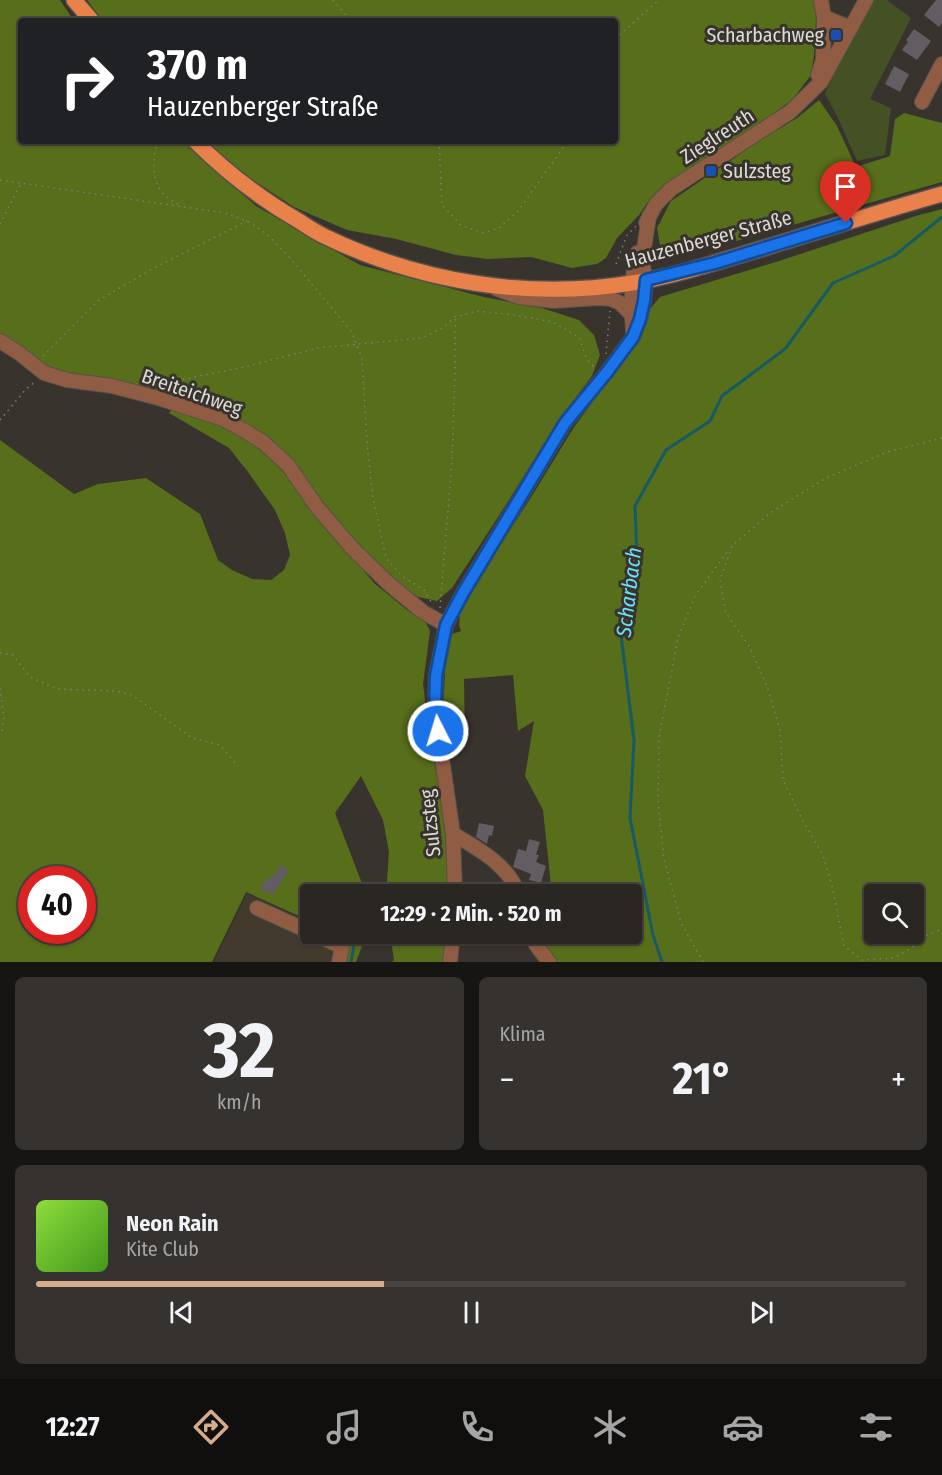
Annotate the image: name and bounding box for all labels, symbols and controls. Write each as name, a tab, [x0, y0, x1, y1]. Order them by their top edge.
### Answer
place label: Scharbachweg	[706, 23, 825, 47]
marker: Scharbachweg	[829, 28, 843, 42]
text: 370 m	[147, 40, 248, 90]
icon: right	[48, 42, 126, 120]
text: Hauzenberger Straße	[147, 91, 379, 123]
street label: Zieglreuth	[676, 103, 758, 169]
place label: Sulzsteg	[723, 159, 791, 183]
pin	[820, 161, 871, 223]
marker: Sulzsteg	[704, 164, 718, 178]
icon: arrive	[829, 170, 862, 203]
street label: Hauzenberger Straße	[622, 205, 794, 273]
street label: Breiteichweg	[138, 364, 246, 421]
water label: Scharbach	[610, 546, 647, 639]
position arrow	[406, 699, 470, 763]
street label: Sulzsteg	[414, 787, 445, 858]
speed limit sign: 40	[18, 866, 96, 944]
map controls	[864, 884, 924, 944]
button: search	[864, 884, 924, 944]
text: 12:29 · 2 Min. · 520 m	[380, 900, 562, 927]
text: 32	[203, 1004, 275, 1098]
text: Klima	[500, 1022, 546, 1046]
text: 21°	[673, 1052, 733, 1106]
text: −	[500, 1060, 514, 1100]
text: +	[891, 1060, 906, 1100]
text: km/h	[217, 1090, 262, 1114]
text: Neon Rain	[126, 1210, 219, 1237]
text: Kite Club	[126, 1237, 199, 1261]
icon: previous	[165, 1296, 198, 1329]
icon: pause	[455, 1296, 488, 1329]
icon: next	[745, 1296, 778, 1329]
icon: directions	[190, 1406, 232, 1448]
icon: music	[323, 1406, 365, 1448]
icon: phone	[456, 1406, 498, 1448]
icon: climate	[589, 1406, 631, 1448]
icon: car	[722, 1406, 764, 1448]
icon: filters	[855, 1406, 897, 1448]
text: 12:27	[45, 1411, 99, 1443]

